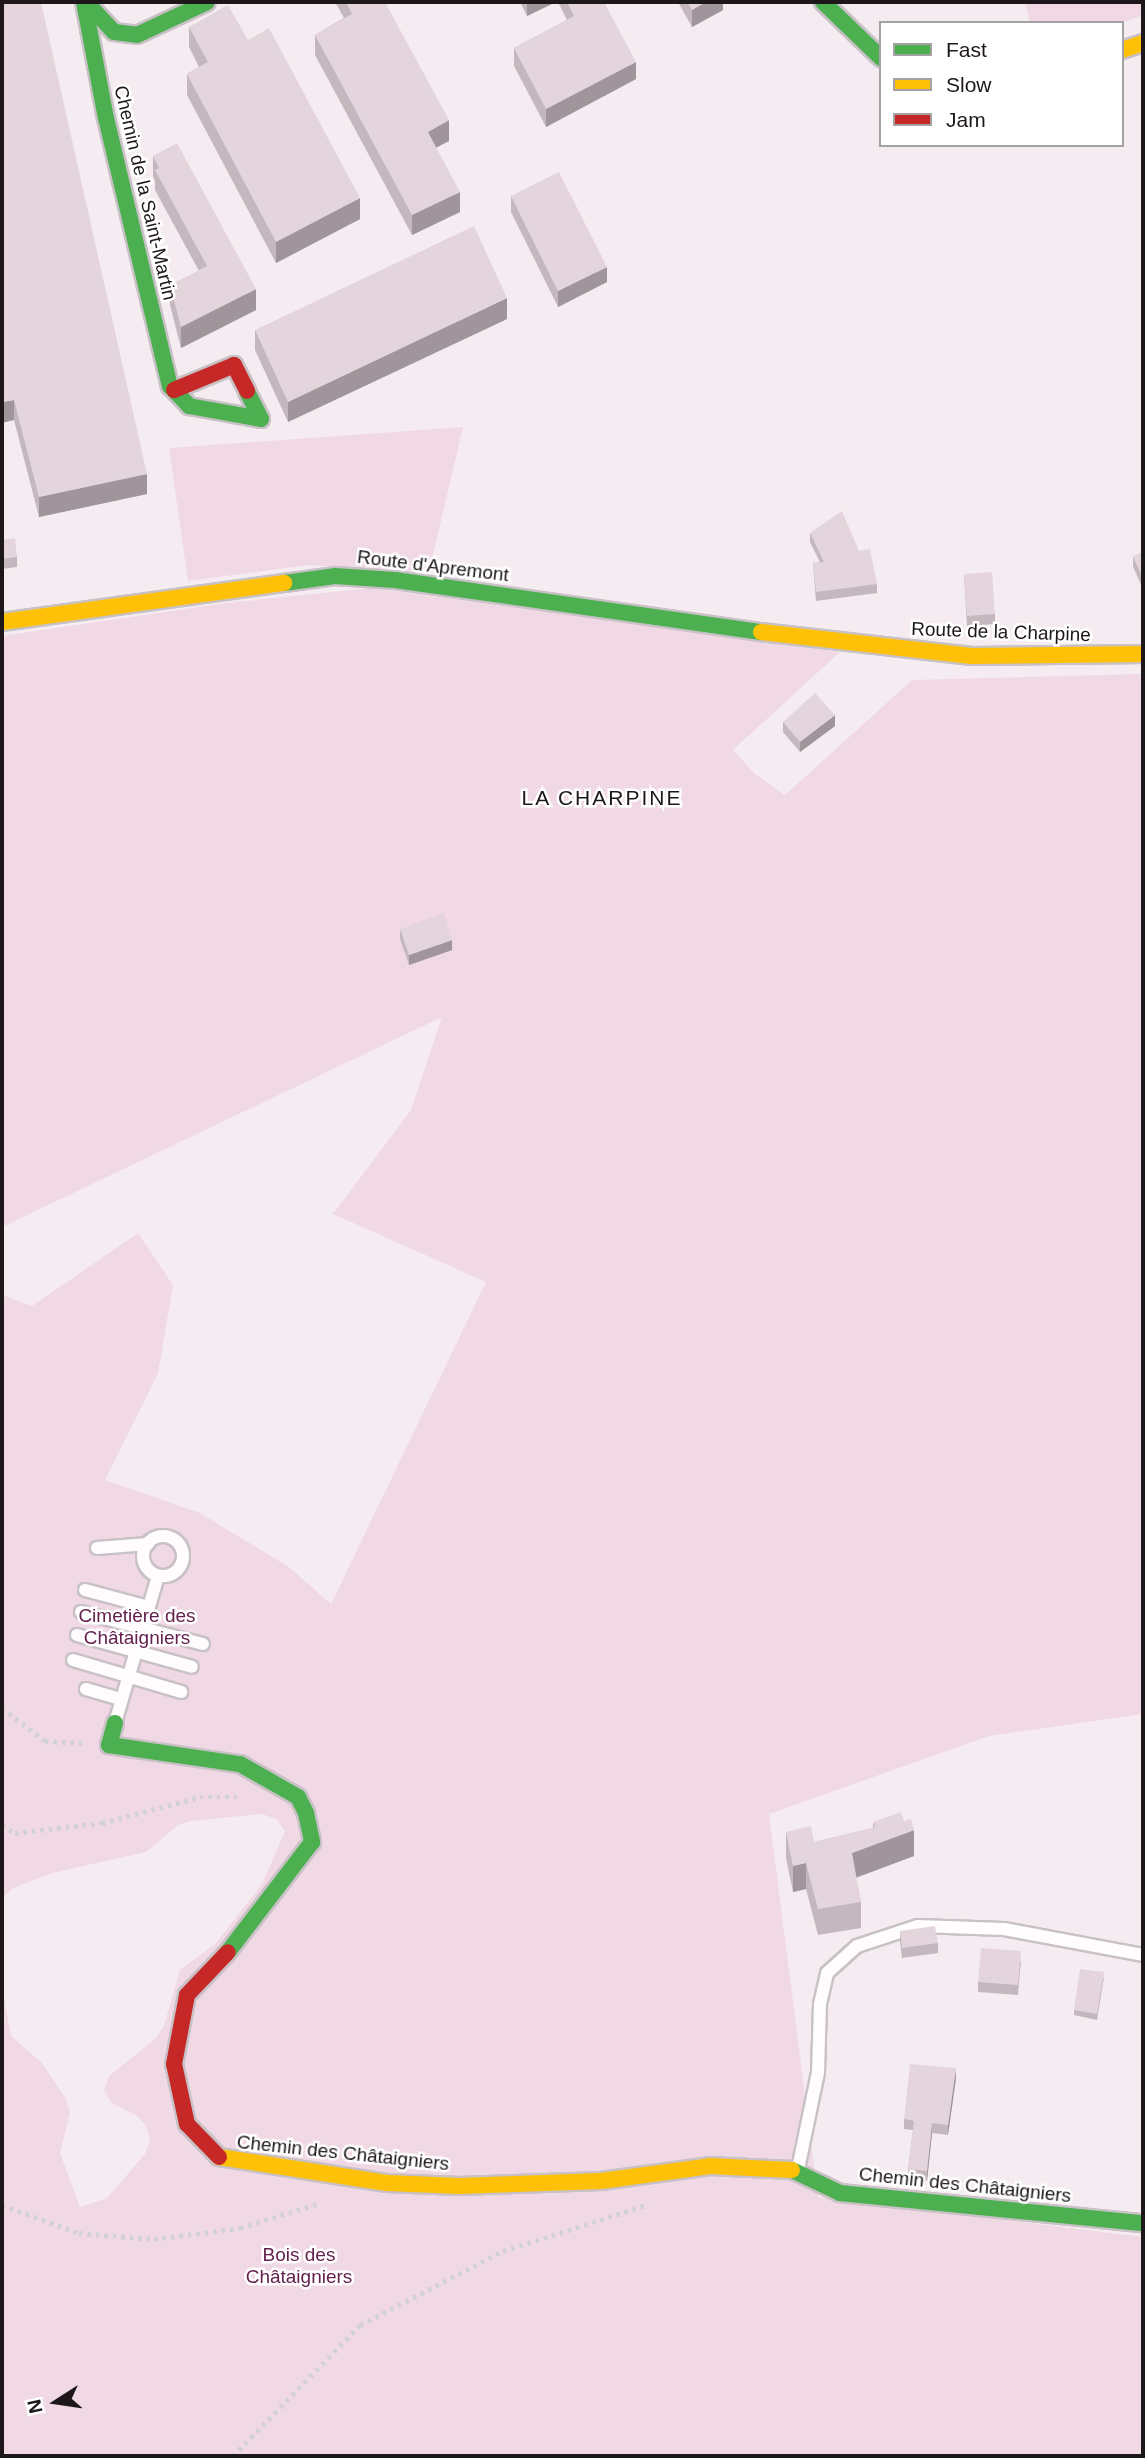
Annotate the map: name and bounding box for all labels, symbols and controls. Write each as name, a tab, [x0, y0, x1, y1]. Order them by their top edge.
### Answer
legend	[879, 21, 1124, 147]
text: Fast	[946, 38, 987, 61]
text: Slow	[946, 73, 992, 96]
street label: Chemin de la Saint-Martin	[109, 83, 181, 303]
text: Jam	[946, 108, 986, 131]
street label: Route d'Apremont	[356, 545, 510, 587]
street label: Route de la Charpine	[911, 617, 1091, 647]
district label: LA CHARPINE	[522, 785, 682, 811]
park label: Cimetière des Châtaigniers	[78, 1605, 196, 1649]
street label: Chemin des Châtaigniers	[236, 2131, 450, 2175]
street label: Chemin des Châtaigniers	[858, 2163, 1072, 2207]
park label: Bois des Châtaigniers	[246, 2244, 352, 2288]
north arrow	[21, 2367, 91, 2437]
text: N	[23, 2398, 47, 2415]

